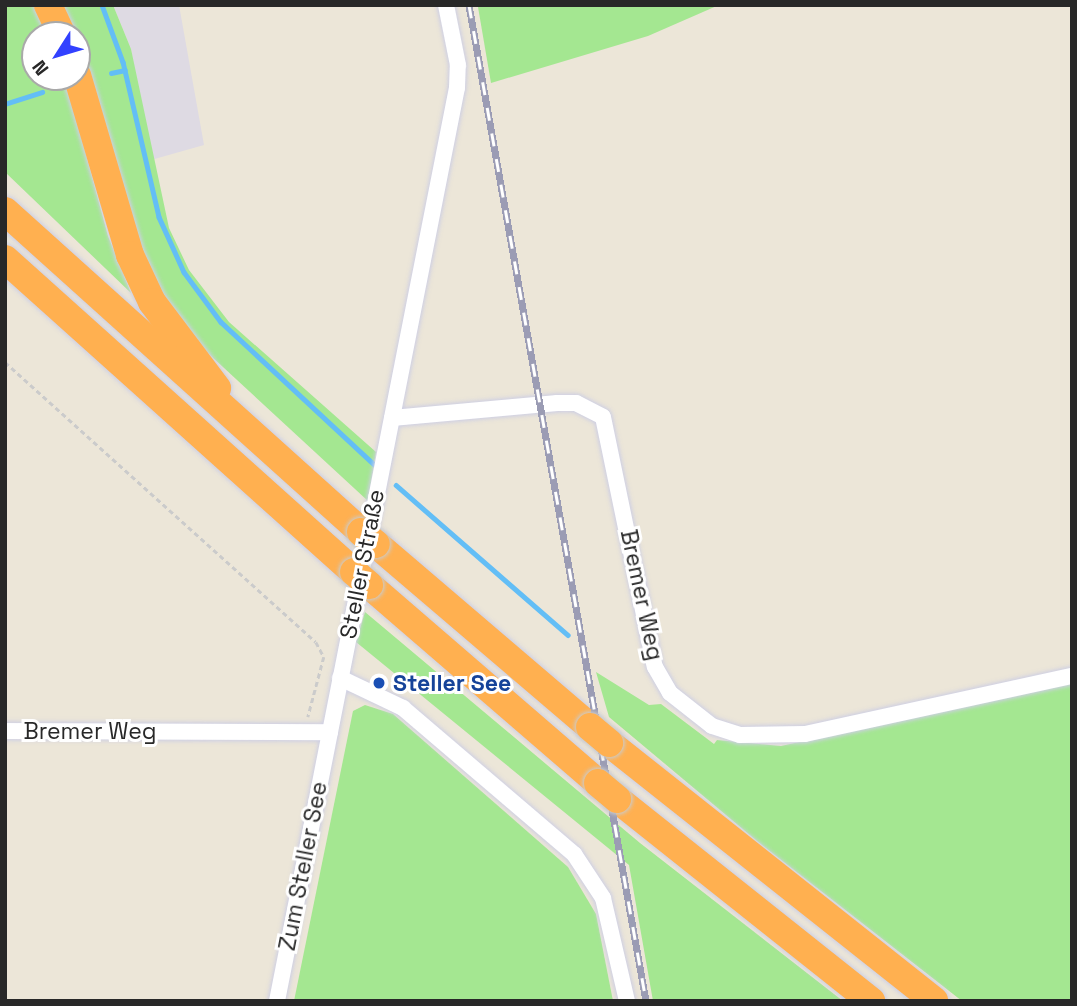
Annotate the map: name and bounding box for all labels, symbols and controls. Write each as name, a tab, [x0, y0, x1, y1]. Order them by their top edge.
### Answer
north arrow	[21, 21, 91, 91]
text: N	[27, 55, 54, 80]
street label: Steller Straße	[334, 487, 390, 641]
street label: Bremer Weg	[615, 527, 669, 663]
place label: Steller See	[393, 669, 511, 697]
marker: Steller See	[371, 675, 387, 691]
street label: Bremer Weg	[23, 717, 157, 745]
street label: Zum Steller See	[273, 779, 333, 953]

